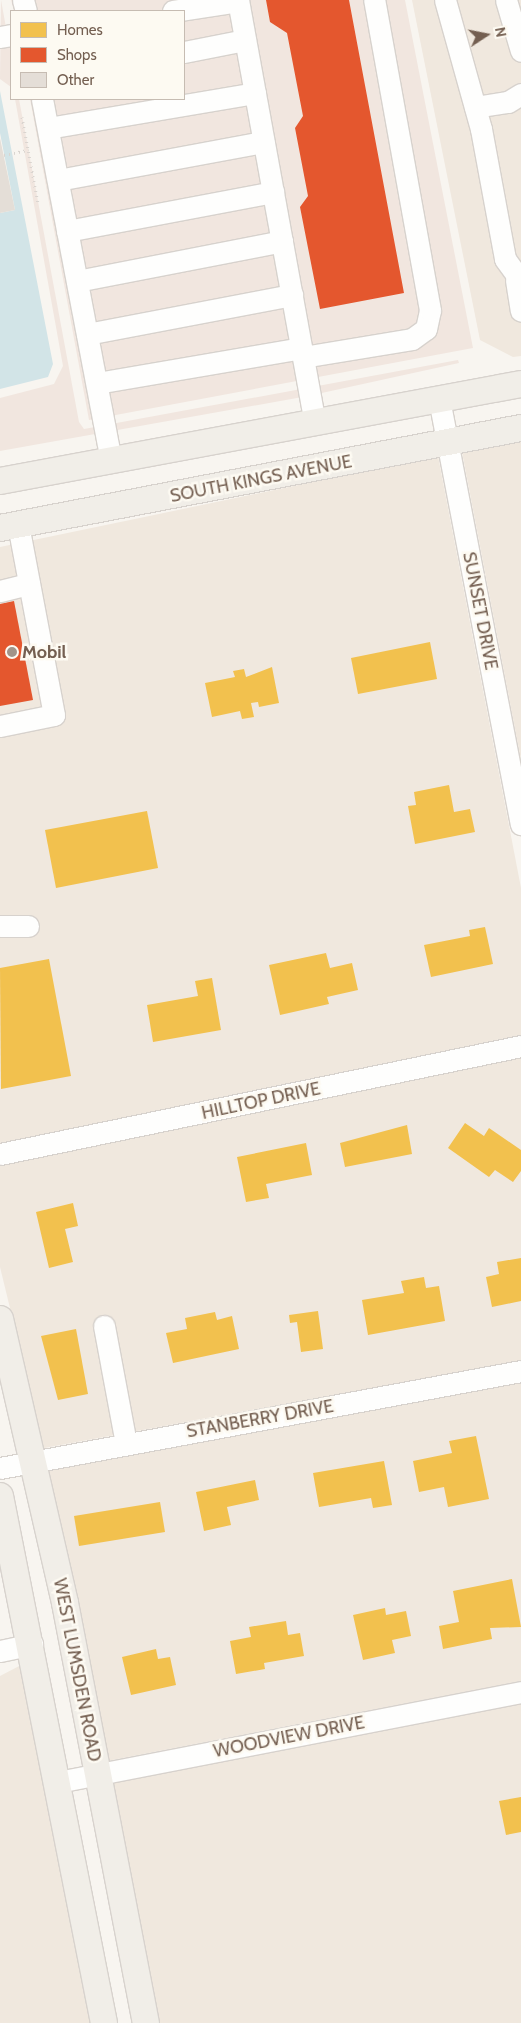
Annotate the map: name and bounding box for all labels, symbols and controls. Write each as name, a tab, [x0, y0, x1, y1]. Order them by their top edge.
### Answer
legend	[10, 10, 185, 100]
north arrow	[461, 10, 511, 60]
text: Homes	[57, 21, 103, 39]
text: N	[491, 26, 511, 39]
text: Shops	[57, 46, 97, 64]
text: Other	[57, 71, 94, 89]
street label: SOUTH KINGS AVENUE	[168, 451, 354, 507]
street label: SUNSET DRIVE	[458, 550, 502, 672]
place label: Mobil	[22, 641, 66, 663]
marker: Mobil	[6, 646, 18, 658]
street label: HILLTOP DRIVE	[200, 1078, 322, 1124]
street label: STANBERRY DRIVE	[185, 1395, 335, 1443]
street label: WEST LUMSDEN ROAD	[49, 1576, 105, 1764]
street label: WOODVIEW DRIVE	[212, 1712, 366, 1762]

